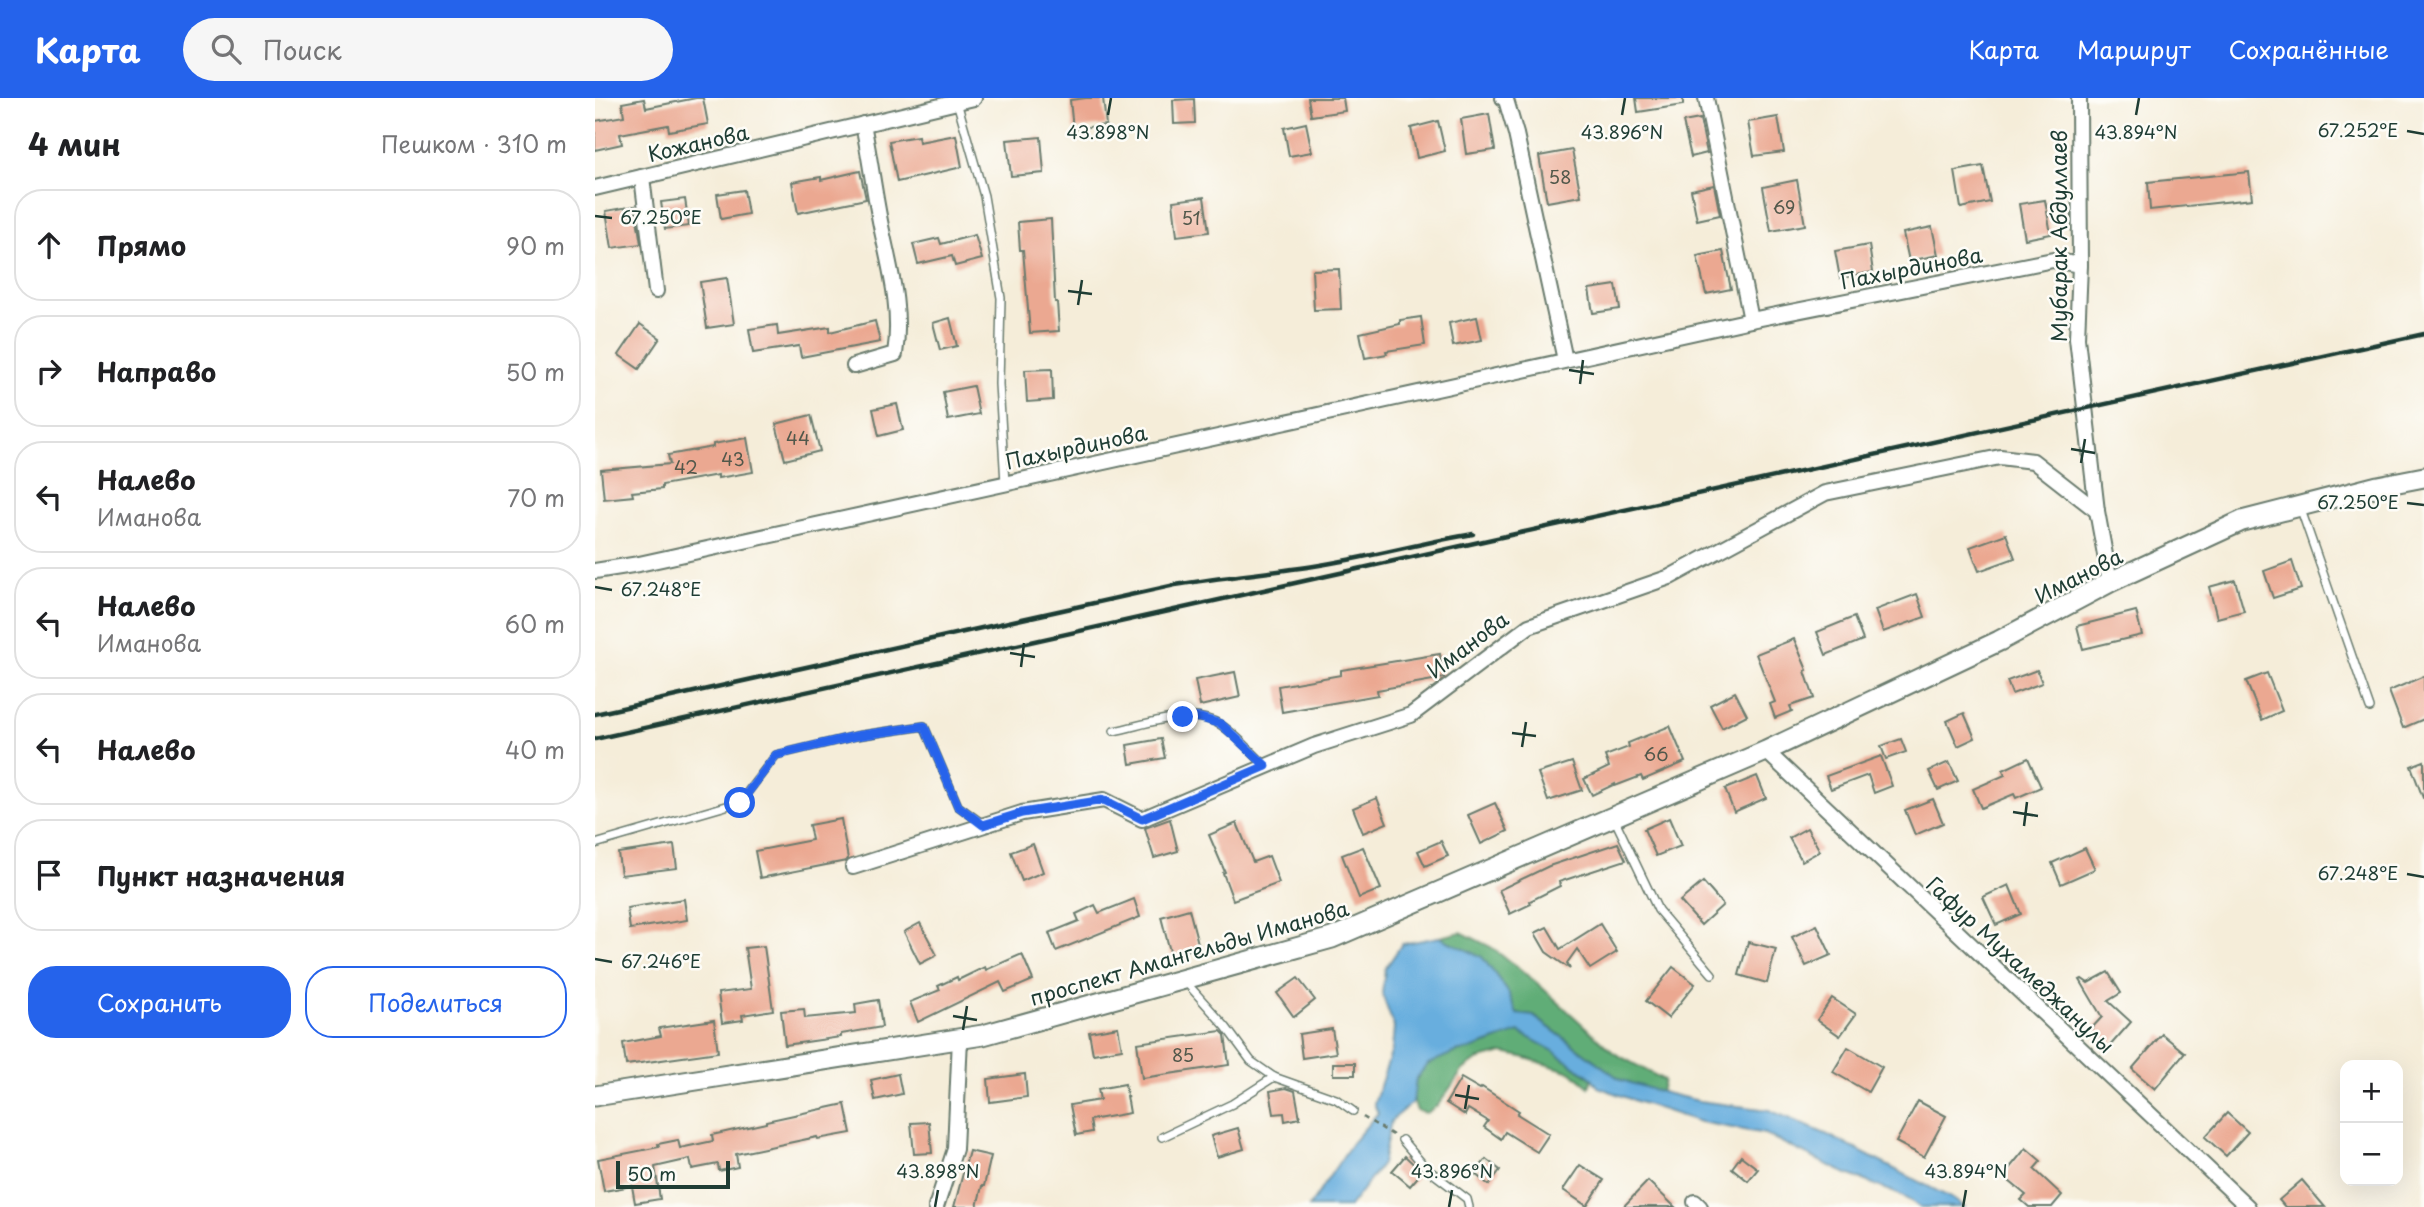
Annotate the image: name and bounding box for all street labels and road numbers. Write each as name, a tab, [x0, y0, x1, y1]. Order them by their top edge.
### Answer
street label: Кожанова	[644, 115, 752, 169]
street label: Мубарак Абдуллаев	[2042, 130, 2074, 342]
street label: Пахырдинова	[1837, 238, 1985, 296]
street label: Пахырдинова	[1002, 415, 1150, 477]
street label: Иманова	[2028, 539, 2128, 611]
street label: Иманова	[1419, 603, 1515, 685]
street label: Гафур Мухамеджанулы	[1920, 868, 2122, 1060]
street label: проспект Амангельды Иманова	[1026, 891, 1352, 1013]

